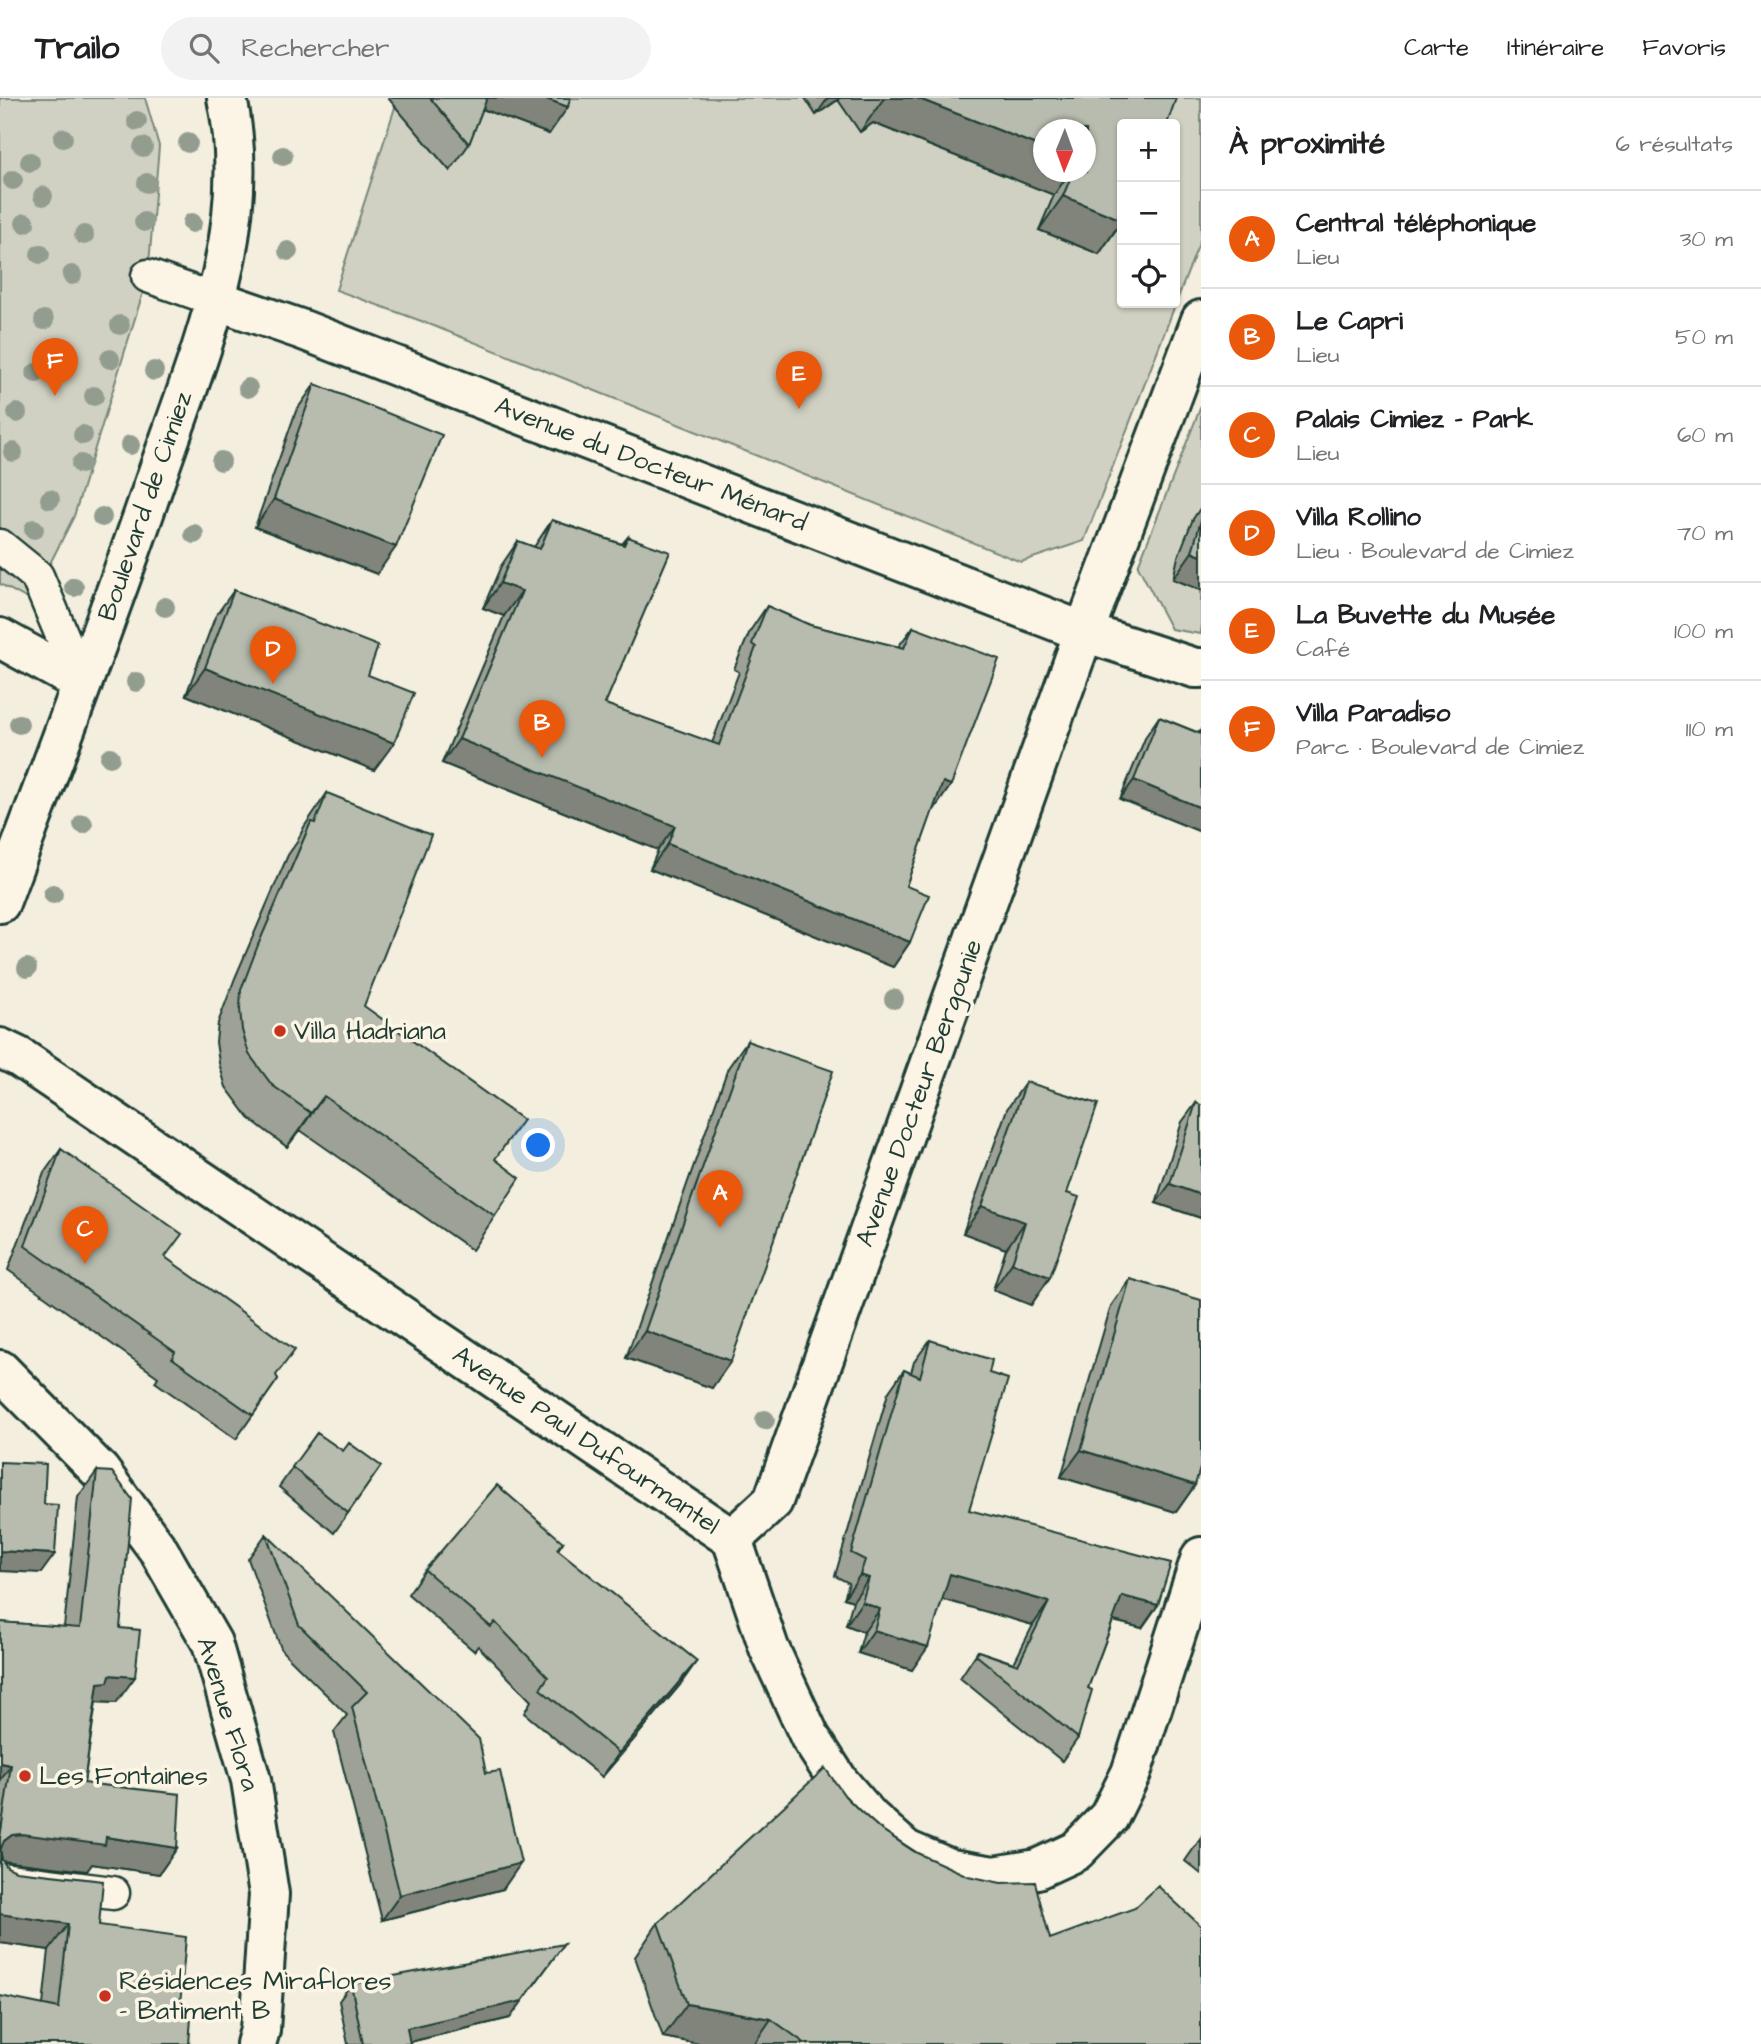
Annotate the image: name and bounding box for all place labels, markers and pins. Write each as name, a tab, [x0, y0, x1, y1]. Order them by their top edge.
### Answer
pin: F	[32, 338, 78, 396]
pin: E	[776, 351, 822, 409]
pin: D	[250, 626, 296, 684]
pin: B	[519, 700, 565, 758]
place label: Villa Hadriana	[294, 1013, 446, 1049]
marker: Villa Hadriana	[272, 1023, 288, 1039]
pin: A	[697, 1170, 743, 1228]
pin: C	[62, 1206, 108, 1264]
place label: Les Fontaines	[39, 1758, 208, 1794]
marker: Les Fontaines	[17, 1768, 33, 1784]
place label: Résidences Miraflores - Batiment B	[119, 1963, 392, 2029]
marker: Résidences Miraflores - Batiment B	[97, 1988, 113, 2004]

